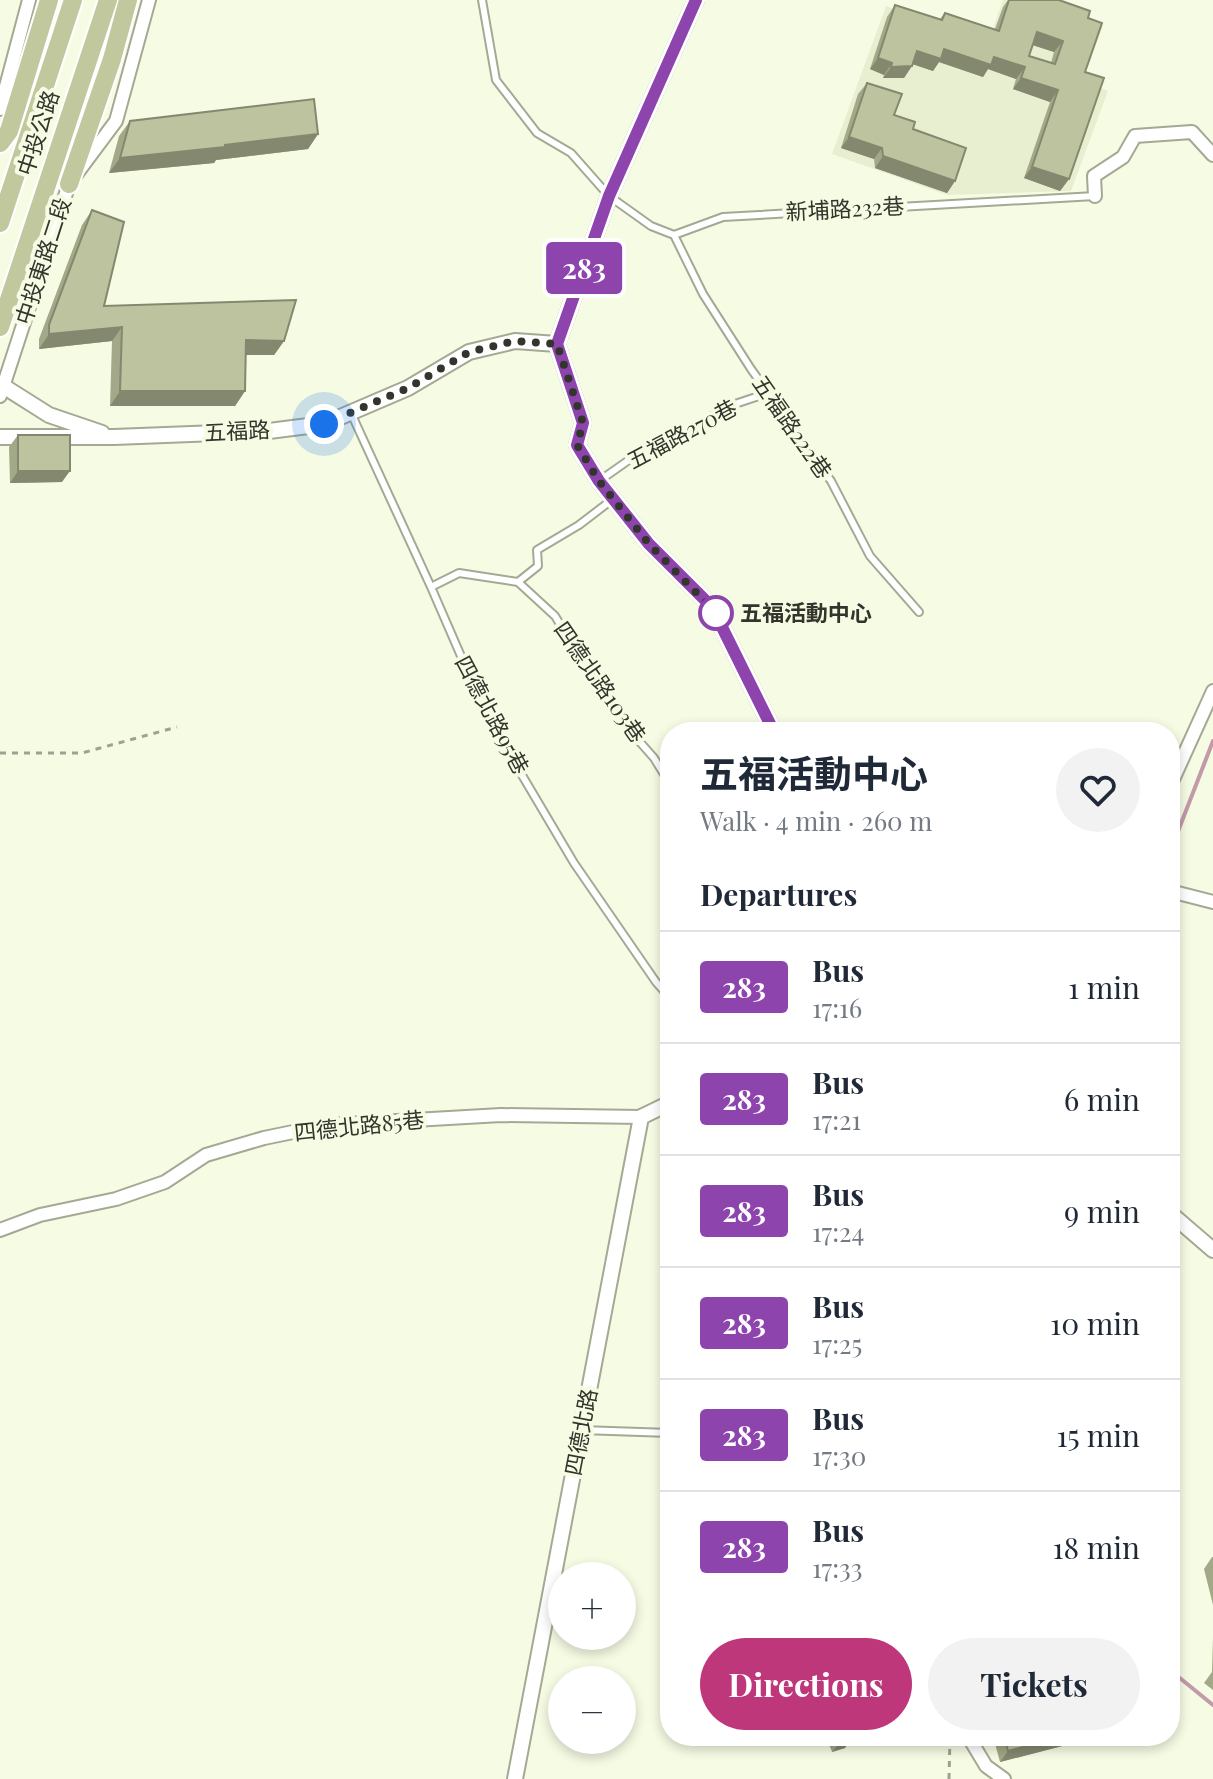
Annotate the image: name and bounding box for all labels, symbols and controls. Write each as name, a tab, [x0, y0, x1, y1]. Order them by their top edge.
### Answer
street label: 中投公路	[9, 86, 65, 179]
street label: 新埔路232巷	[785, 190, 905, 226]
street label: 中投東路二段	[7, 193, 77, 328]
line badge: 283	[538, 242, 630, 294]
text: 283	[562, 249, 606, 286]
street label: 五福路222巷	[746, 369, 839, 484]
street label: 五福路270巷	[621, 392, 742, 475]
your location	[304, 404, 344, 444]
street label: 五福路	[203, 413, 271, 447]
marker: 五福活動中心	[699, 596, 733, 630]
place label: 五福活動中心	[740, 597, 872, 627]
street label: 四德北路103巷	[548, 615, 654, 748]
street label: 四德北路95巷	[449, 650, 537, 779]
text: 五福活動中心	[700, 747, 928, 798]
button: heart	[1056, 748, 1140, 832]
text: Walk · 4 min · 260 m	[700, 803, 932, 838]
text: Departures	[700, 874, 857, 914]
text: Bus	[812, 950, 864, 990]
text: 1 min	[1068, 967, 1140, 1007]
text: 283	[722, 968, 766, 1005]
text: 17:16	[812, 990, 862, 1025]
text: Bus	[812, 1062, 864, 1102]
text: 6 min	[1064, 1079, 1140, 1119]
text: 283	[722, 1080, 766, 1117]
text: 17:21	[812, 1102, 861, 1137]
street label: 四德北路85巷	[292, 1103, 425, 1147]
text: Bus	[812, 1174, 864, 1214]
text: 9 min	[1064, 1191, 1140, 1231]
text: 283	[722, 1192, 766, 1229]
text: 17:24	[812, 1214, 864, 1249]
text: Bus	[812, 1286, 864, 1326]
text: 10 min	[1050, 1303, 1140, 1343]
text: 283	[722, 1304, 766, 1341]
text: 17:25	[812, 1326, 862, 1361]
street label: 四德北路	[557, 1386, 603, 1478]
text: Bus	[812, 1398, 864, 1438]
text: 15 min	[1056, 1415, 1140, 1455]
text: 283	[722, 1416, 766, 1453]
text: 17:30	[812, 1438, 866, 1473]
text: Bus	[812, 1510, 864, 1550]
text: 18 min	[1052, 1527, 1140, 1567]
text: 283	[722, 1528, 766, 1565]
text: 17:33	[812, 1550, 863, 1585]
map controls	[548, 1562, 636, 1754]
button: +	[548, 1562, 636, 1650]
button: Directions	[700, 1638, 912, 1730]
button: Tickets	[928, 1638, 1140, 1730]
button: −	[548, 1666, 636, 1754]

